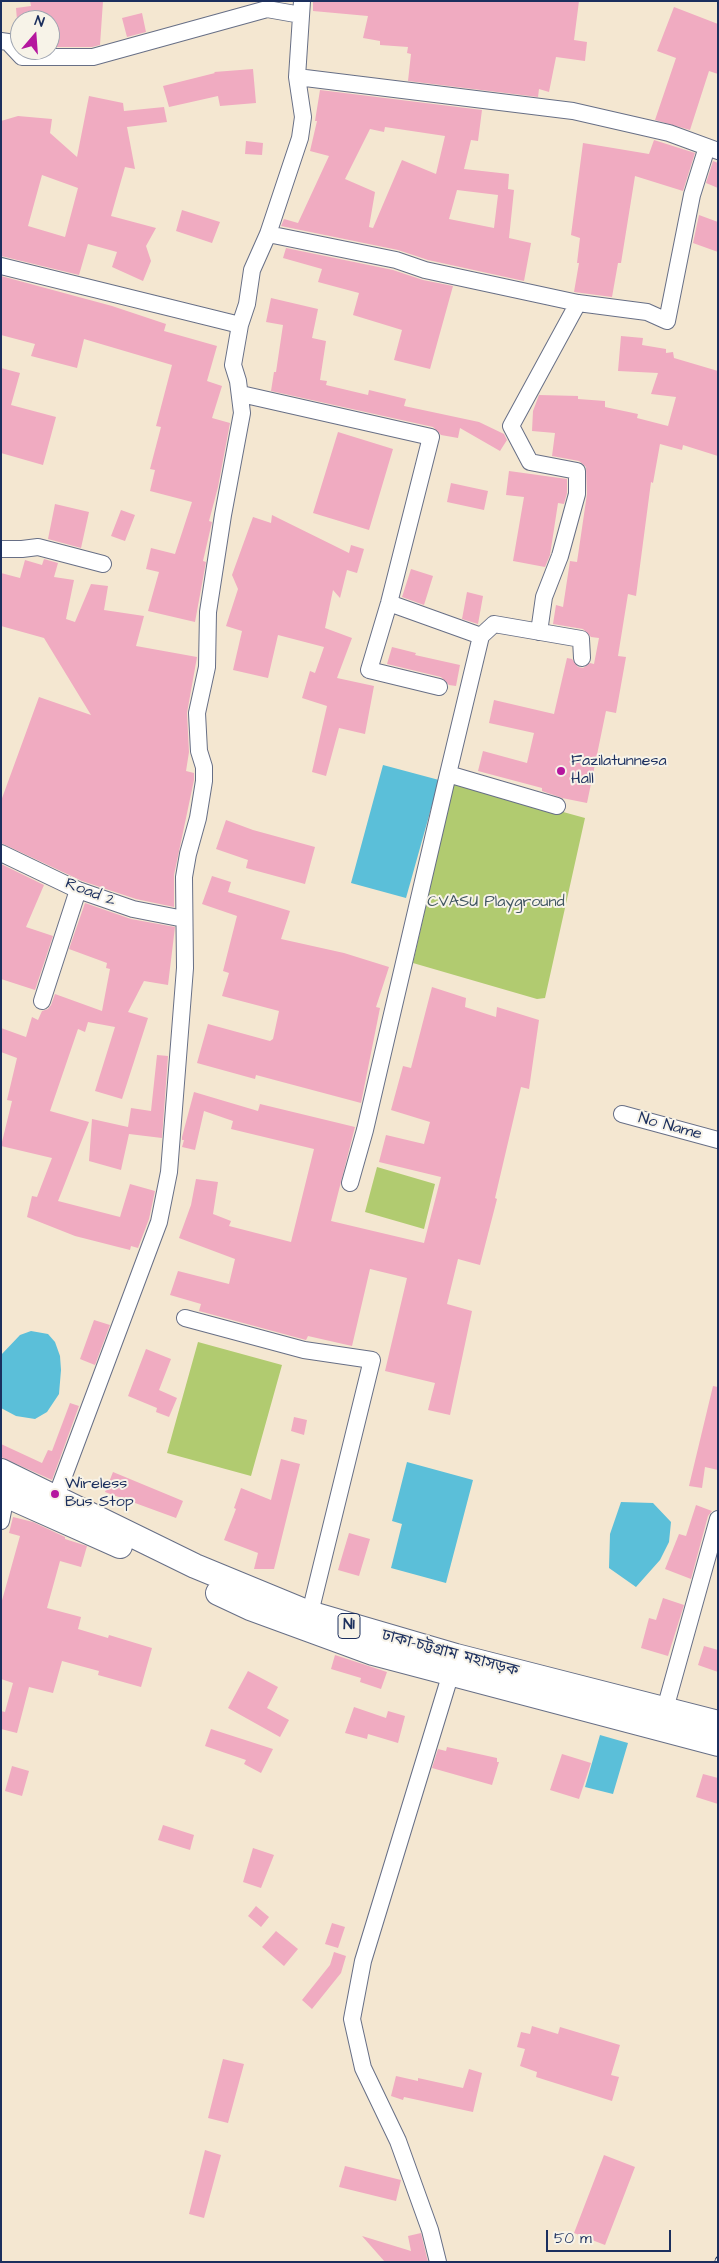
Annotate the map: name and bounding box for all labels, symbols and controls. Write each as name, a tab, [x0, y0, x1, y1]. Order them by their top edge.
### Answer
north arrow	[10, 10, 60, 60]
text: N	[32, 11, 47, 33]
place label: Fazilatunnesa Hall	[571, 752, 667, 790]
marker: Fazilatunnesa Hall	[555, 765, 567, 777]
street label: Road 2	[62, 875, 118, 911]
park label: CVASU Playground	[427, 893, 565, 913]
street label: No Name	[636, 1109, 704, 1145]
place label: Wireless Bus Stop	[65, 1475, 134, 1513]
marker: Wireless Bus Stop	[49, 1488, 61, 1500]
road number: N1	[338, 1614, 360, 1638]
street label: ঢাকা-চট্টগ্রাম মহাসড়ক	[379, 1626, 521, 1682]
scale bar	[549, 2220, 674, 2252]
text: 50 m	[554, 2228, 592, 2249]

